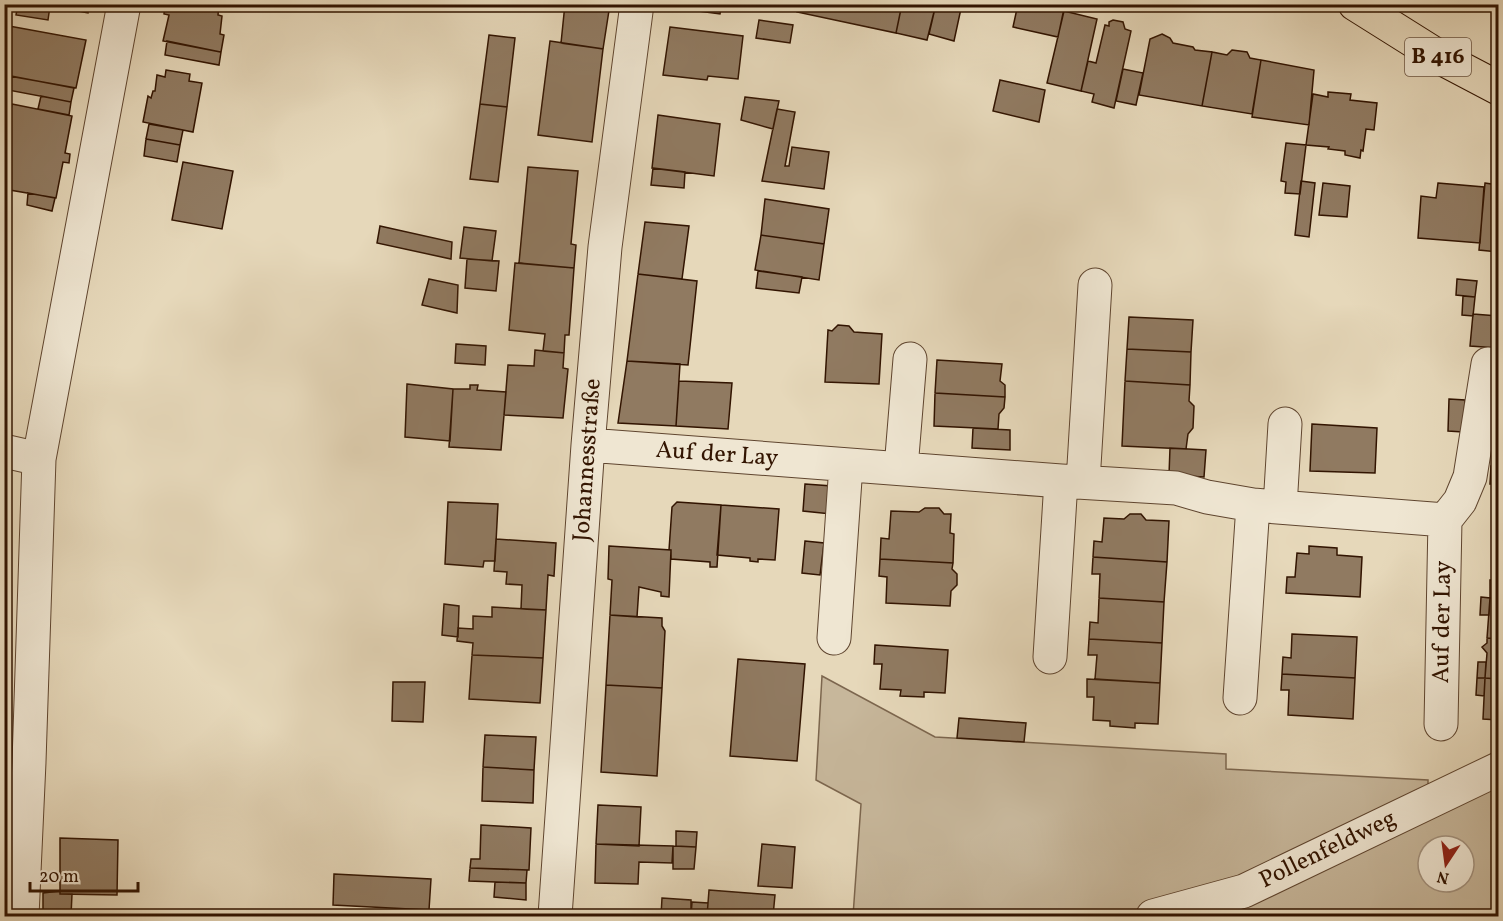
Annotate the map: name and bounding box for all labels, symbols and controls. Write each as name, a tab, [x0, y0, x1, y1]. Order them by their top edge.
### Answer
road number: B 416	[1405, 38, 1471, 76]
street label: Johannesstraße	[565, 377, 611, 543]
street label: Auf der Lay	[655, 434, 779, 476]
street label: Auf der Lay	[1425, 560, 1461, 684]
street label: Pollenfeldweg	[1254, 802, 1402, 898]
north arrow	[1416, 834, 1476, 894]
scale bar	[30, 855, 138, 893]
text: 20 m	[39, 865, 79, 890]
text: N	[1435, 865, 1451, 889]

